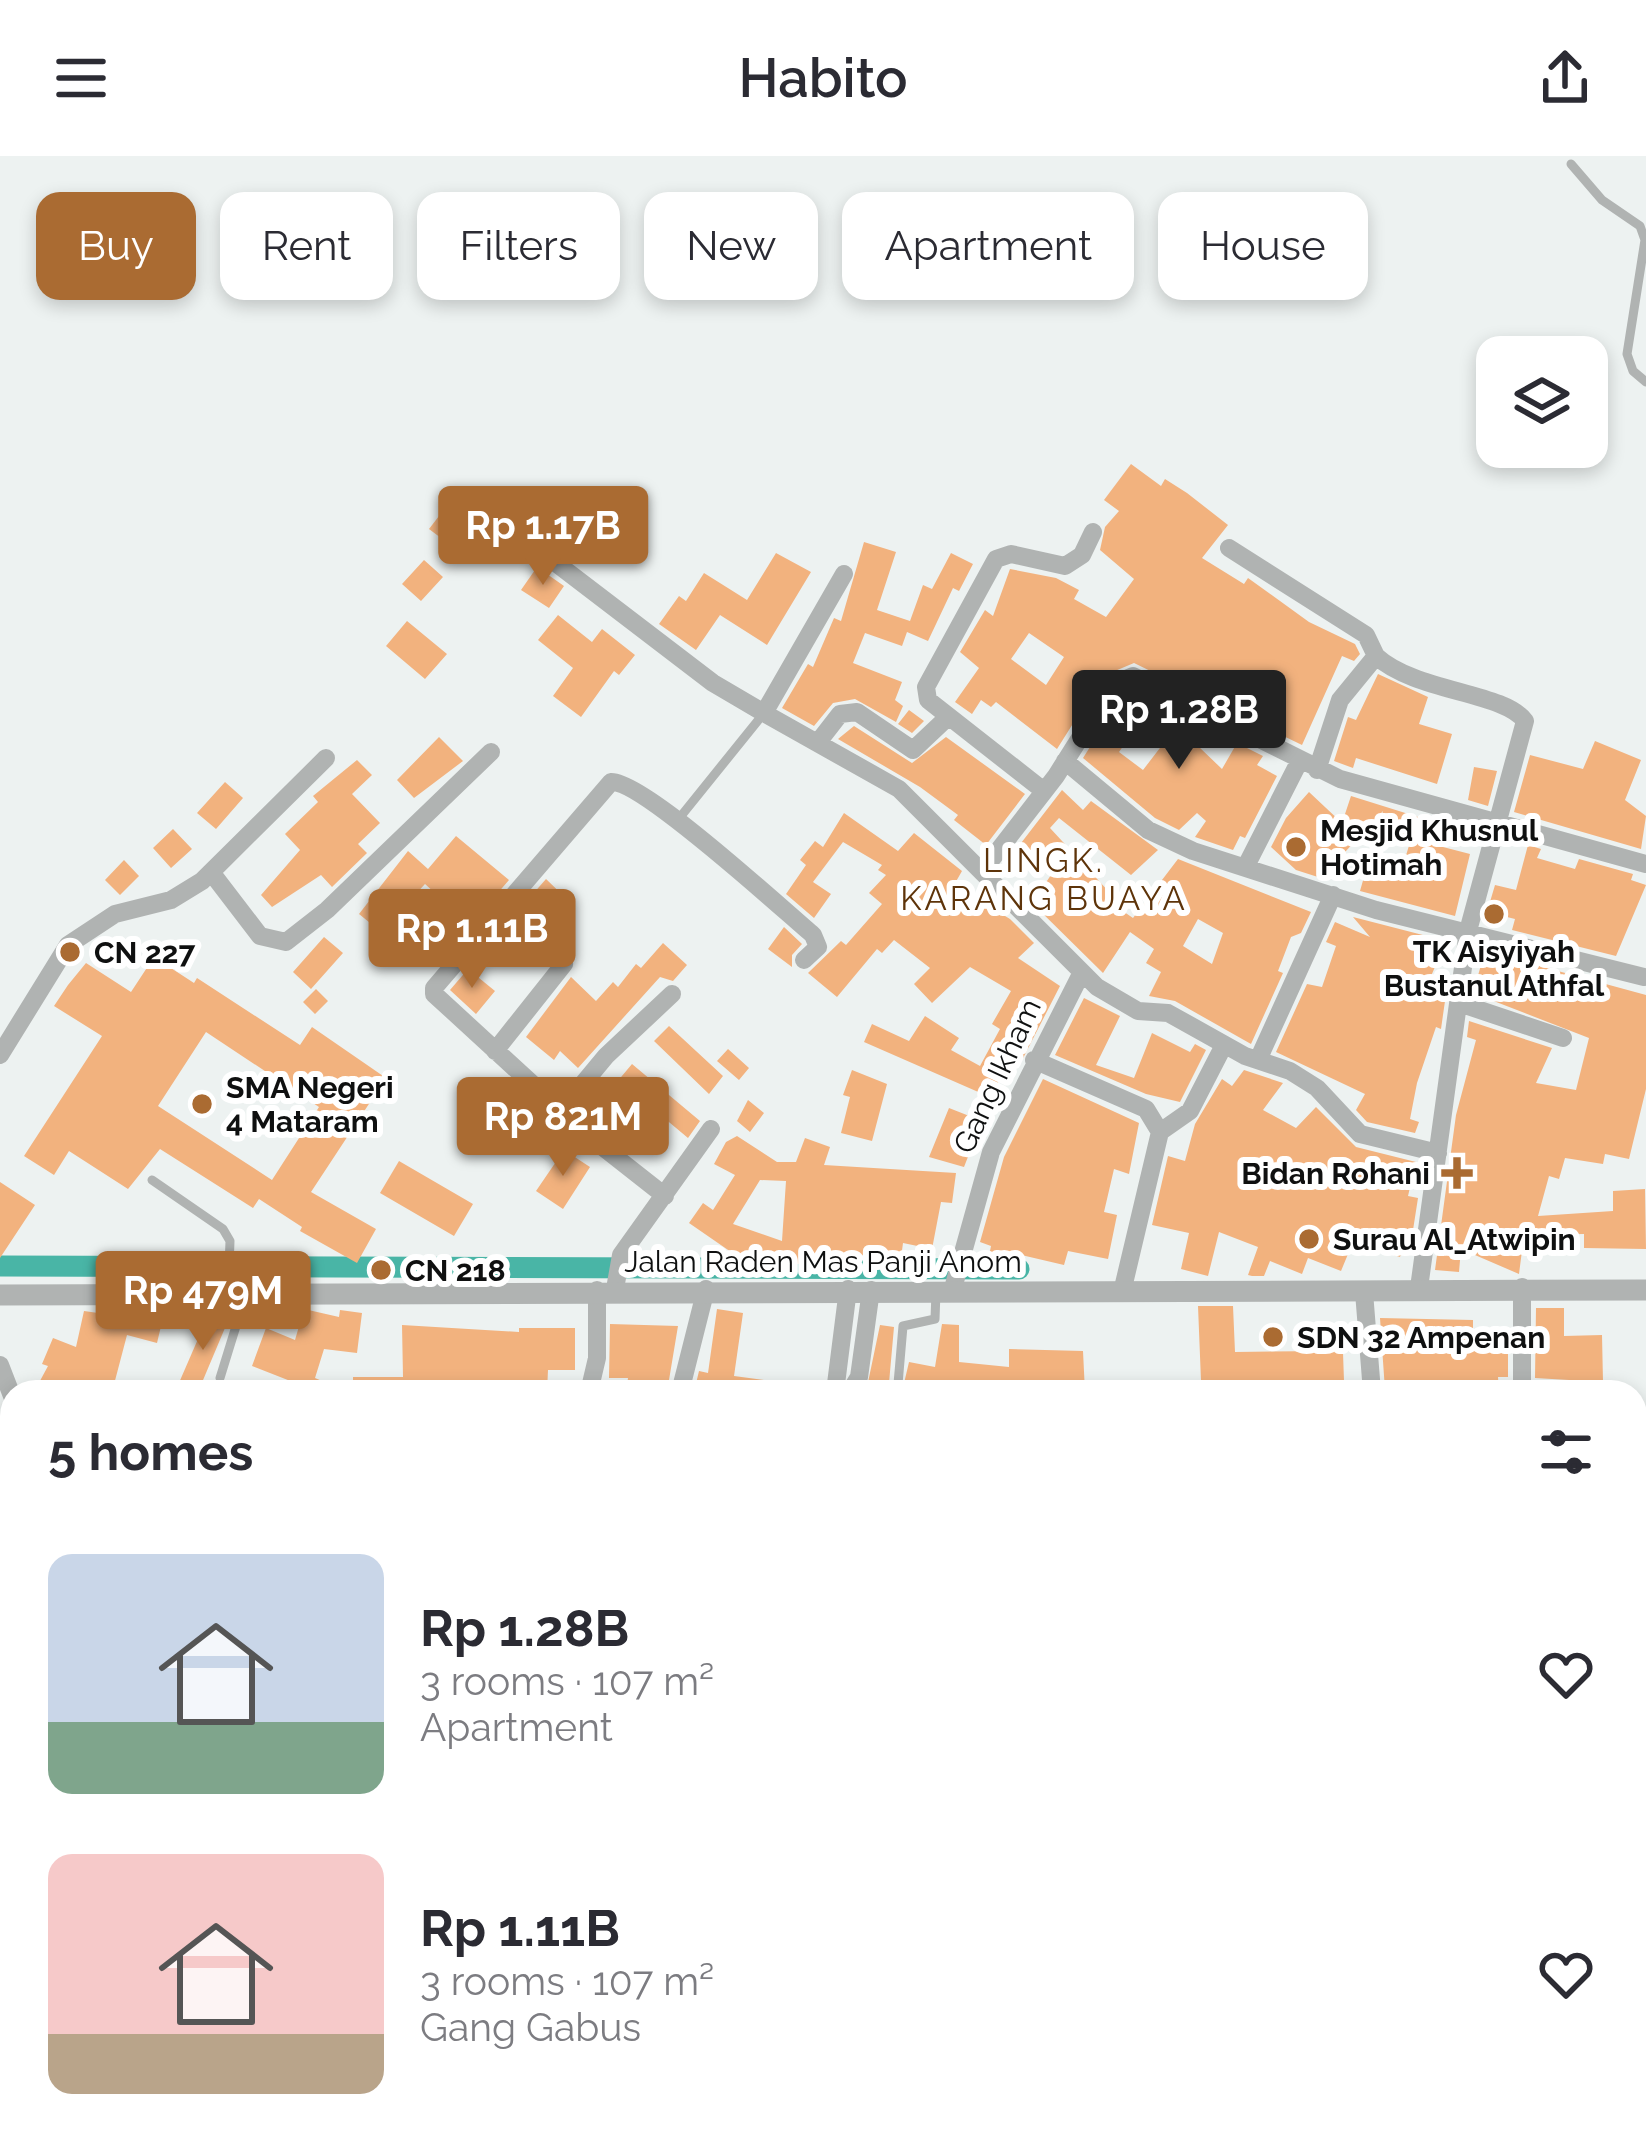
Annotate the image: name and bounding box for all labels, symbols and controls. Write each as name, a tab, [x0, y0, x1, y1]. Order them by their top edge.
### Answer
icon: menu	[48, 45, 114, 111]
icon: share	[1532, 45, 1598, 111]
text: Habito	[738, 46, 908, 110]
chip: Buy	[36, 192, 196, 300]
chip: Rent	[220, 192, 393, 300]
chip: Filters	[417, 192, 620, 300]
chip: New	[644, 192, 818, 300]
chip: Apartment	[842, 192, 1134, 300]
chip: House	[1158, 192, 1368, 300]
map controls	[1476, 336, 1608, 468]
button: layers	[1476, 336, 1608, 468]
pin: Rp 1.17B	[419, 486, 667, 588]
text: Rp 1.17B	[465, 502, 621, 548]
pin: Rp 1.28B	[1055, 670, 1303, 772]
text: Rp 1.28B	[1099, 686, 1259, 732]
place label: Mesjid Khusnul Hotimah	[1320, 813, 1539, 882]
marker: Mesjid Khusnul Hotimah	[1283, 834, 1309, 860]
district label: LINGK. KARANG BUAYA	[900, 841, 1188, 918]
pin: Rp 1.11B	[348, 889, 596, 991]
marker: TK Aisyiyah Bustanul Athfal	[1481, 901, 1507, 927]
text: Rp 1.11B	[396, 905, 548, 951]
place label: TK Aisyiyah Bustanul Athfal	[1384, 934, 1605, 1003]
place label: CN 227	[94, 935, 196, 970]
marker: CN 227	[57, 939, 83, 965]
street label: Gang Ikham	[946, 993, 1048, 1159]
place label: SMA Negeri 4 Mataram	[226, 1070, 394, 1139]
pin: Rp 821M	[452, 1077, 674, 1179]
marker: SMA Negeri 4 Mataram	[189, 1091, 215, 1117]
text: Rp 821M	[484, 1093, 642, 1139]
place label: Bidan Rohani	[1241, 1156, 1430, 1191]
marker: Bidan Rohani	[1441, 1157, 1473, 1189]
place label: Surau Al_Atwipin	[1333, 1222, 1576, 1257]
marker: Surau Al_Atwipin	[1296, 1226, 1322, 1252]
street label: Jalan Raden Mas Panji Anom	[624, 1244, 1022, 1279]
pin: Rp 479M	[92, 1251, 314, 1353]
place label: CN 218	[405, 1253, 506, 1288]
marker: CN 218	[368, 1257, 394, 1283]
text: Rp 479M	[123, 1267, 283, 1313]
place label: SDN 32 Ampenan	[1297, 1320, 1545, 1355]
marker: SDN 32 Ampenan	[1260, 1324, 1286, 1350]
icon: filters	[1533, 1419, 1599, 1485]
text: 5 homes	[48, 1422, 253, 1482]
text: Rp 1.28B	[420, 1598, 629, 1658]
icon: home	[144, 1602, 288, 1746]
icon: heart	[1533, 1641, 1599, 1707]
text: 3 rooms · 107 m²	[420, 1658, 714, 1704]
text: Apartment	[420, 1704, 613, 1750]
text: Rp 1.11B	[420, 1898, 620, 1958]
icon: home	[144, 1902, 288, 2046]
icon: heart	[1533, 1941, 1599, 2007]
text: 3 rooms · 107 m²	[420, 1958, 714, 2004]
text: Gang Gabus	[420, 2004, 641, 2050]

